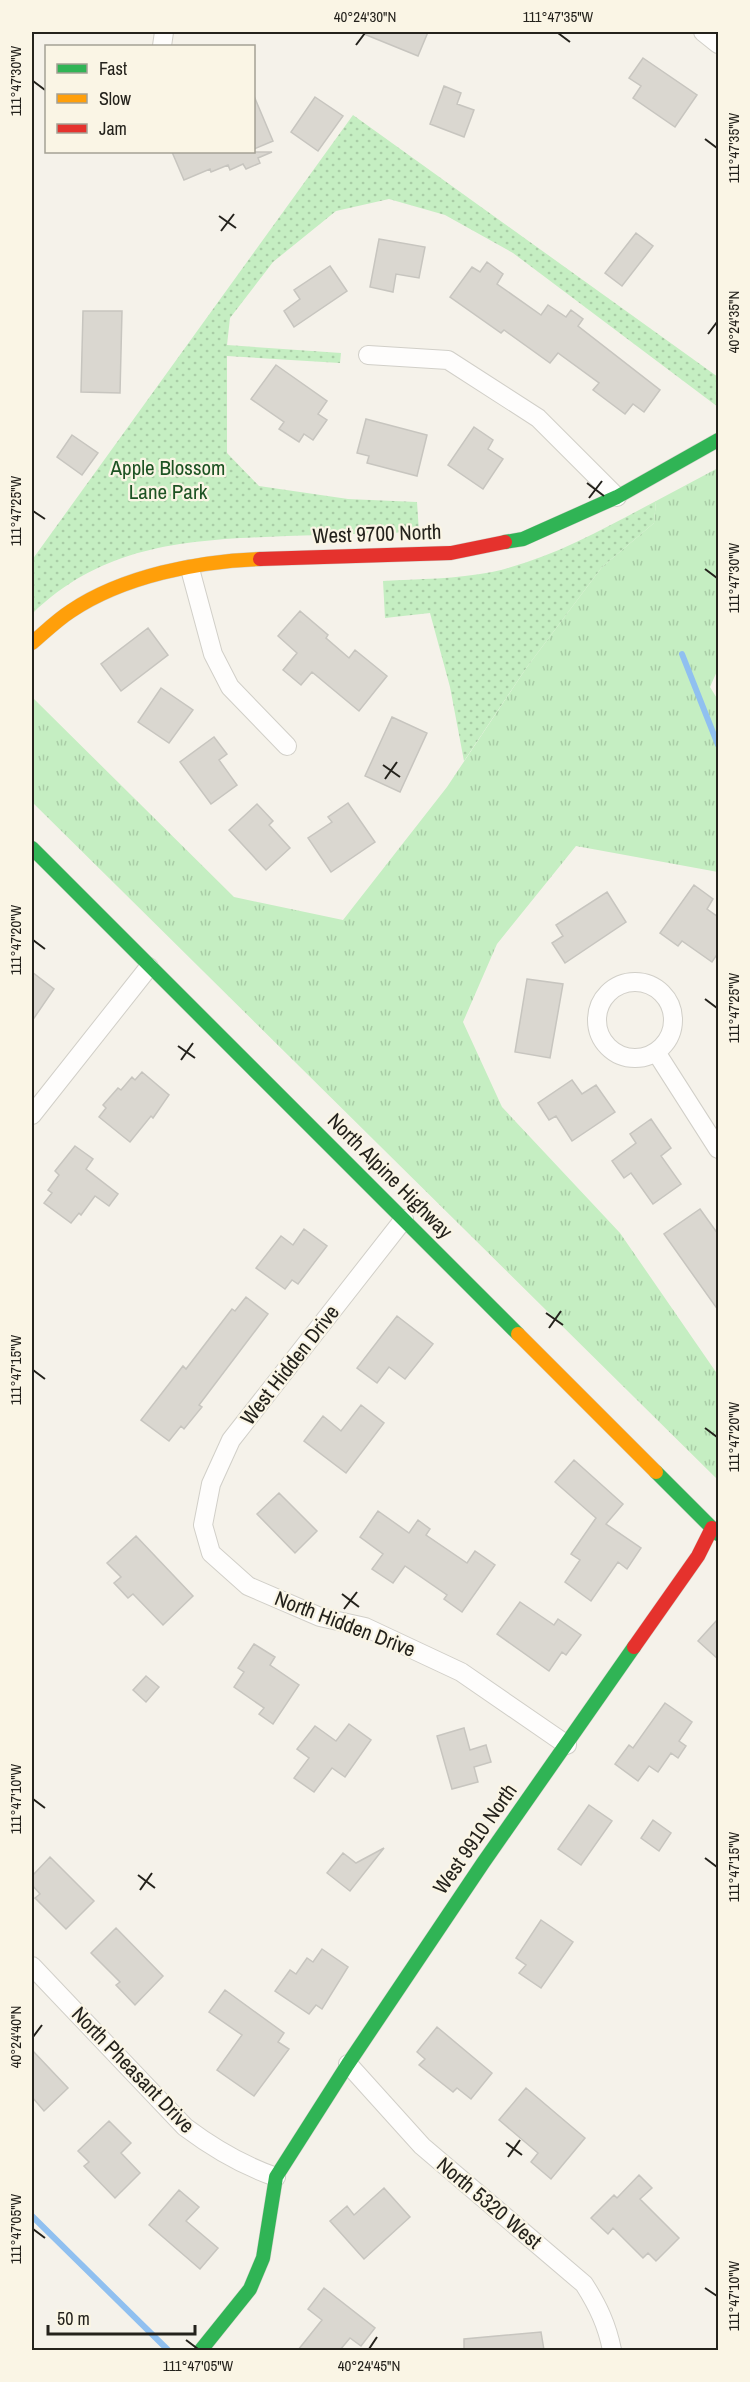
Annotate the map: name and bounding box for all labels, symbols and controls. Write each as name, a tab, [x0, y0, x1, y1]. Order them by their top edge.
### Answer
text: 40°24'30"N	[334, 6, 396, 27]
text: 111°47'35"W	[523, 6, 594, 27]
text: 111°47'30"W	[5, 45, 26, 116]
legend	[45, 45, 255, 153]
text: Fast	[99, 56, 127, 81]
text: Slow	[99, 86, 131, 111]
text: 111°47'35"W	[723, 112, 744, 183]
text: Jam	[99, 116, 127, 141]
text: 40°24'35"N	[723, 291, 744, 353]
park label: Apple Blossom Lane Park	[110, 453, 225, 506]
text: 111°47'25"W	[5, 475, 26, 546]
street label: West 9700 North	[312, 517, 442, 550]
text: 111°47'30"W	[723, 542, 744, 613]
text: 111°47'20"W	[5, 904, 26, 975]
text: 111°47'25"W	[723, 972, 744, 1043]
street label: North Alpine Highway	[321, 1107, 460, 1245]
street label: West Hidden Drive	[233, 1299, 346, 1431]
text: 111°47'15"W	[5, 1334, 26, 1405]
text: 111°47'20"W	[723, 1401, 744, 1472]
street label: North Hidden Drive	[271, 1583, 420, 1664]
text: 111°47'10"W	[5, 1763, 26, 1834]
street label: West 9910 North	[426, 1778, 523, 1900]
text: 111°47'15"W	[723, 1831, 744, 1902]
street label: North Pheasant Drive	[65, 2000, 201, 2139]
text: 40°24'40"N	[5, 2006, 26, 2068]
street label: North 5320 West	[431, 2150, 548, 2255]
text: 111°47'05"W	[5, 2193, 26, 2264]
text: 111°47'10"W	[723, 2260, 744, 2331]
scale bar	[48, 2298, 195, 2336]
text: 50 m	[57, 2306, 90, 2331]
text: 111°47'05"W	[163, 2355, 234, 2376]
text: 40°24'45"N	[338, 2355, 400, 2376]

